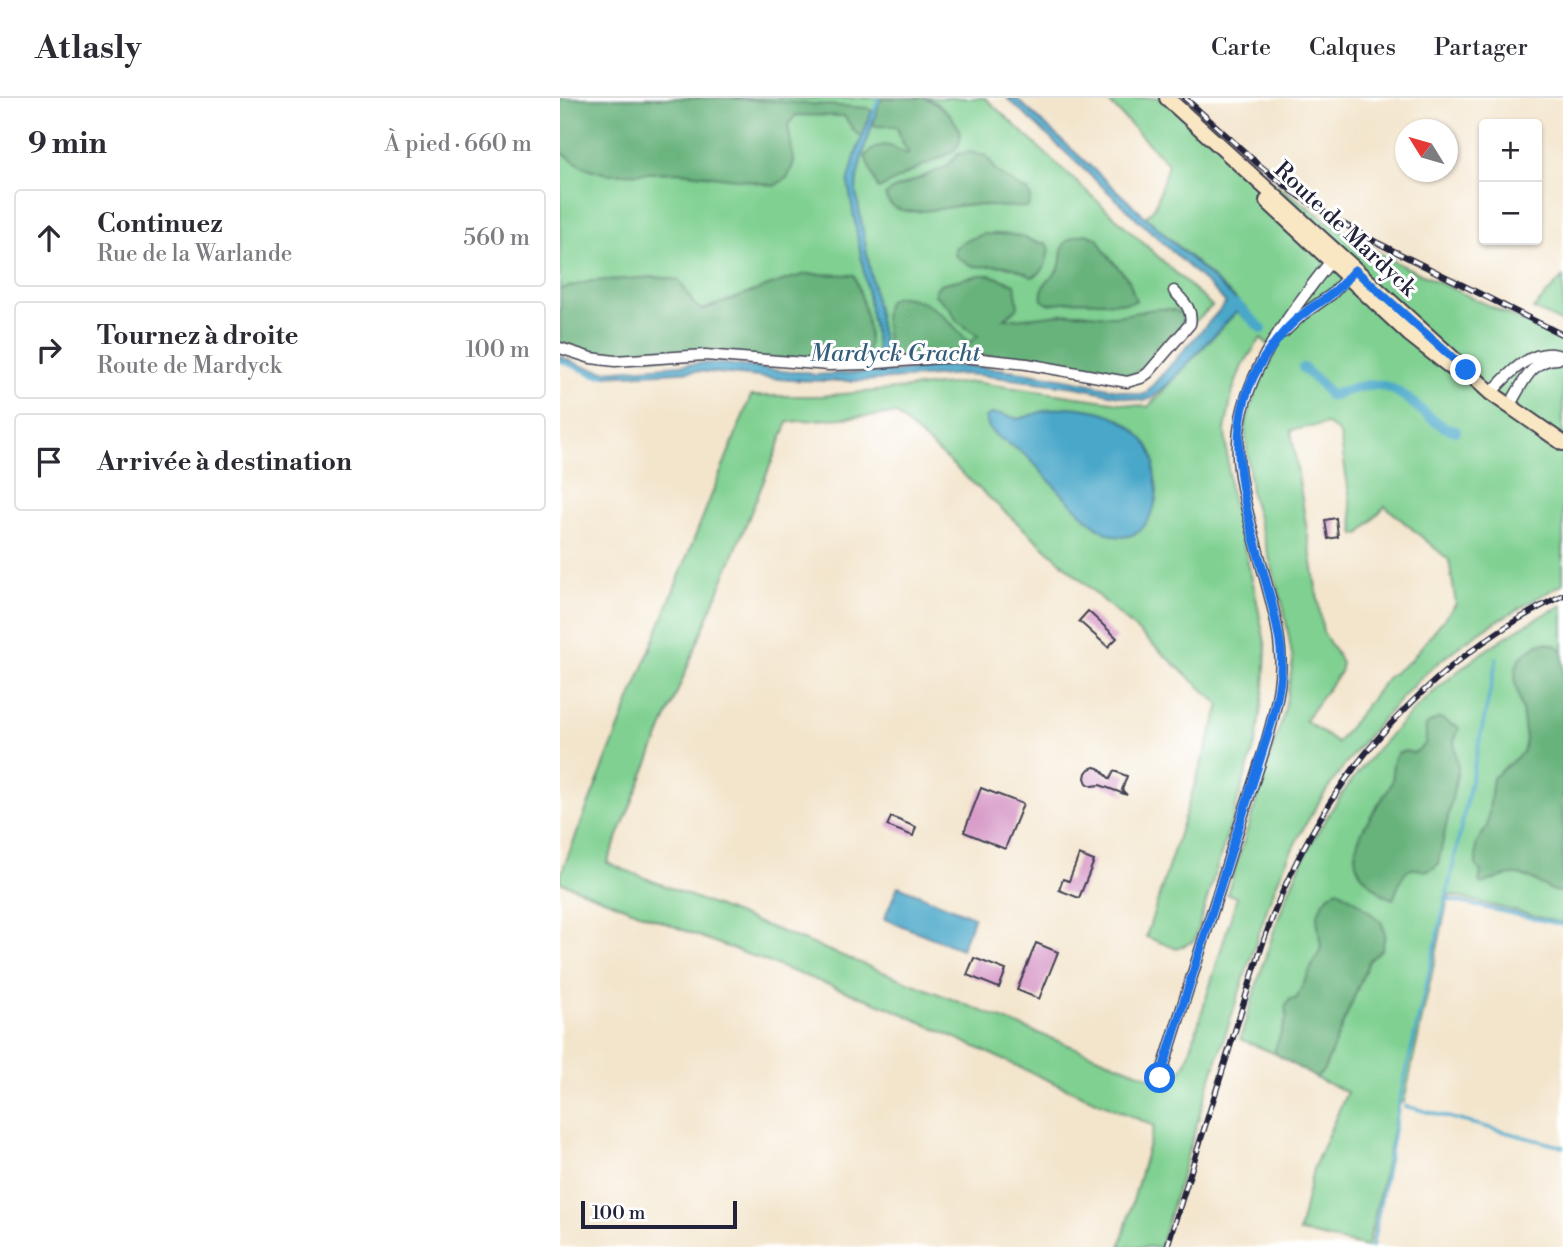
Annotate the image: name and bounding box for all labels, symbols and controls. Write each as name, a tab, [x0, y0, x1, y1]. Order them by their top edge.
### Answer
text: Atlasly	[35, 28, 141, 69]
text: Carte	[1211, 33, 1271, 63]
text: Calques	[1309, 33, 1396, 63]
text: Partager	[1434, 33, 1528, 63]
north arrow	[1395, 119, 1458, 182]
map controls	[1479, 119, 1542, 245]
button: +	[1479, 119, 1542, 182]
text: 9 min	[28, 125, 107, 163]
text: À pied · 660 m	[385, 130, 532, 158]
street label: Route de Mardyck	[1268, 156, 1423, 303]
button: −	[1479, 182, 1542, 245]
text: Continuez	[97, 208, 223, 240]
icon: ahead	[30, 219, 68, 257]
text: 560 m	[463, 224, 530, 252]
text: Rue de la Warlande	[97, 240, 292, 268]
text: Tournez à droite	[97, 320, 299, 352]
icon: right	[30, 331, 68, 369]
text: 100 m	[465, 336, 530, 364]
water label: Mardyck Gracht	[810, 339, 981, 369]
text: Route de Mardyck	[97, 352, 282, 380]
route end	[1450, 354, 1481, 385]
icon: arrive	[30, 443, 68, 481]
text: Arrivée à destination	[97, 446, 352, 478]
route start	[1144, 1062, 1175, 1093]
scale bar	[581, 1198, 737, 1230]
text: 100 m	[592, 1201, 645, 1225]

